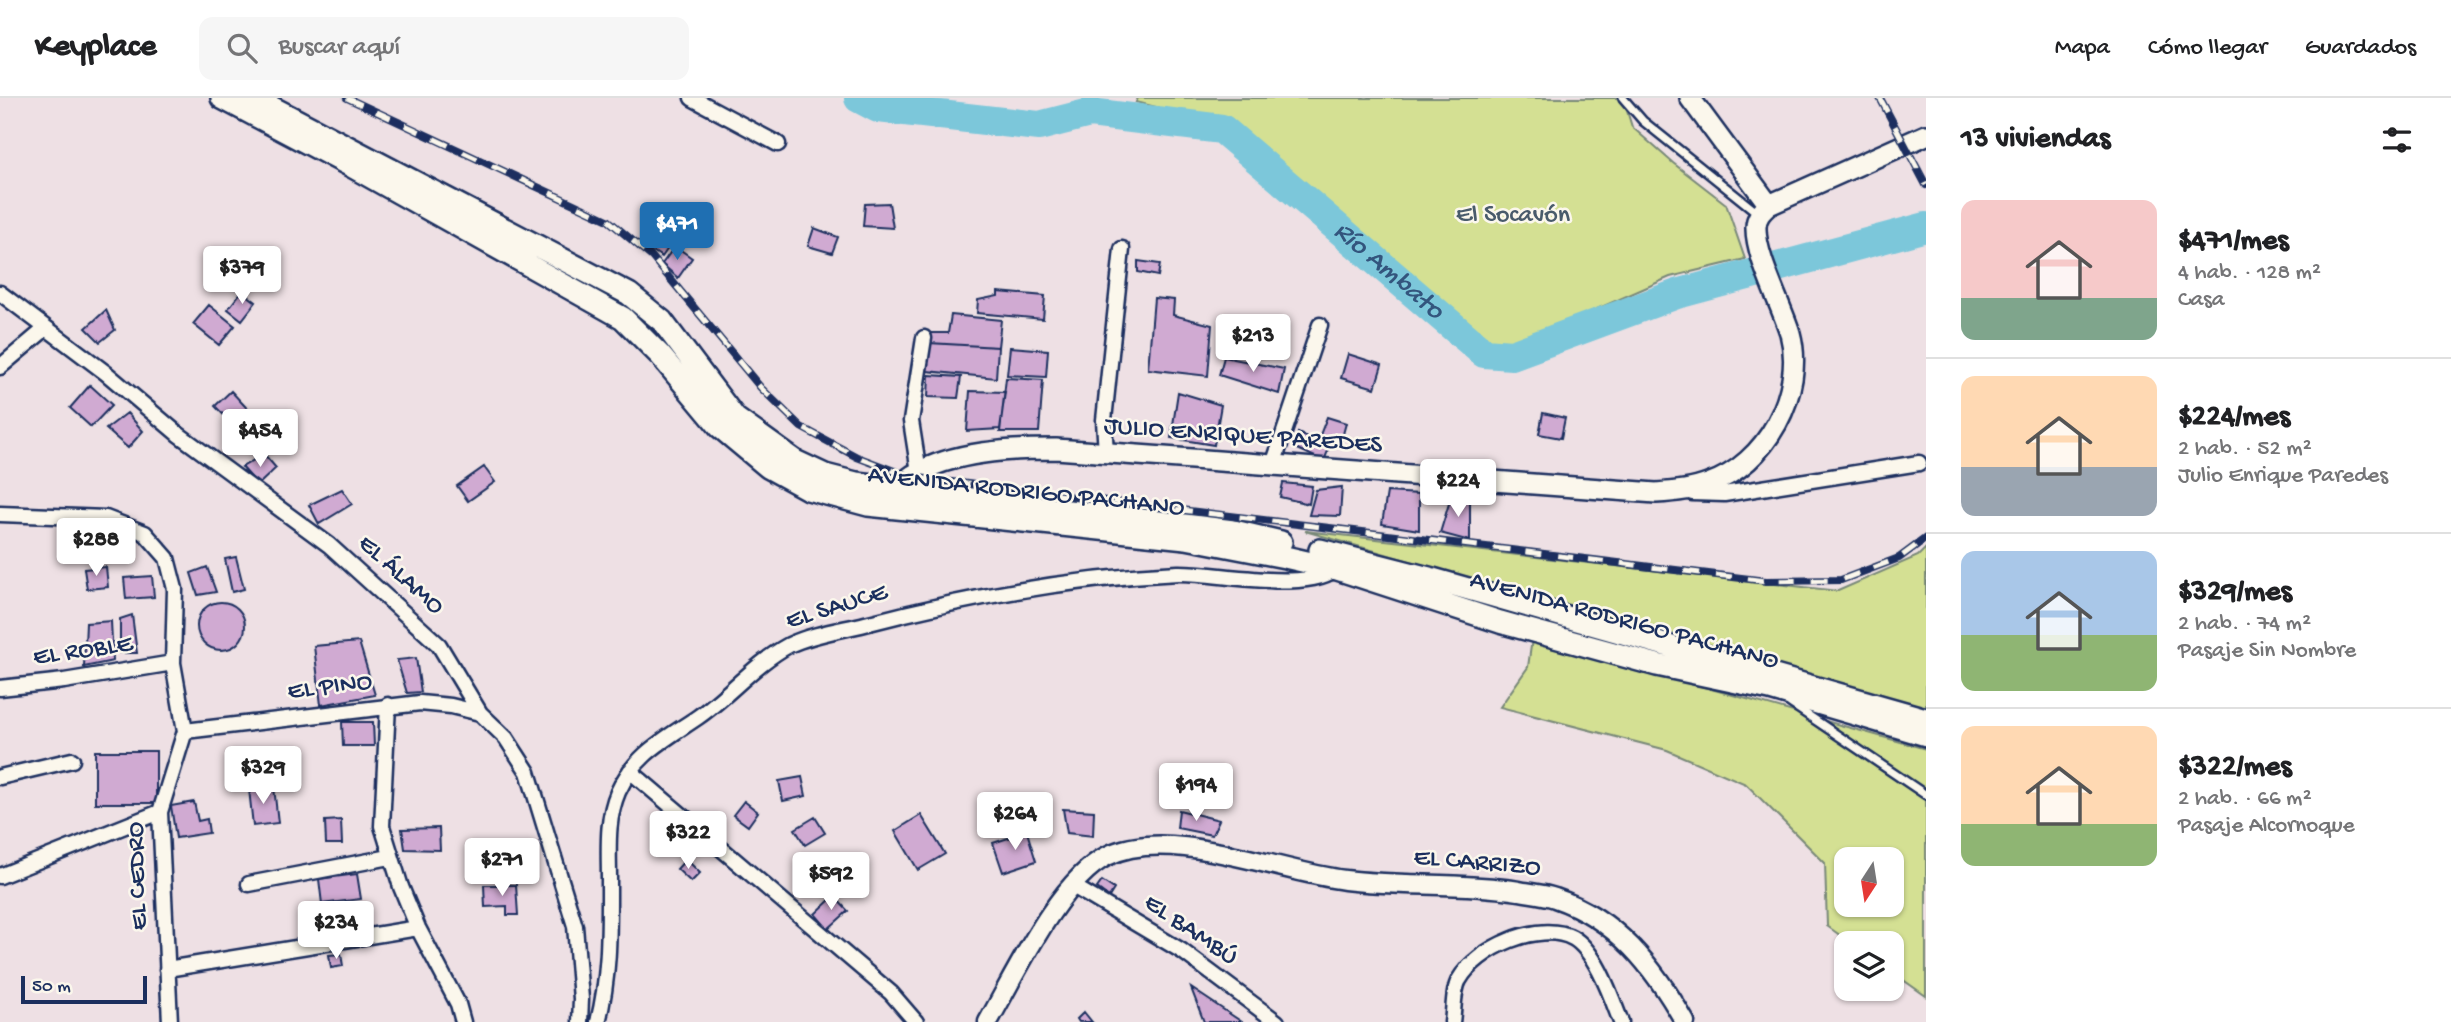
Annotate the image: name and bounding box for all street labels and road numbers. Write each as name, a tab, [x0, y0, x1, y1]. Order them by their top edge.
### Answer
street label: JULIO ENRIQUE PAREDES	[1103, 412, 1384, 462]
street label: AVENIDA RODRIGO PACHANO	[866, 461, 1186, 525]
street label: EL ÁLAMO	[350, 529, 450, 623]
street label: AVENIDA RODRIGO PACHANO	[1466, 566, 1782, 678]
street label: EL SAUCE	[782, 578, 892, 638]
street label: EL ROBLE	[31, 630, 136, 674]
street label: EL PINO	[286, 667, 374, 709]
street label: EL CEDRO	[122, 821, 156, 931]
street label: EL CARRIZO	[1412, 843, 1542, 885]
street label: EL BAMBÚ	[1137, 888, 1243, 974]

